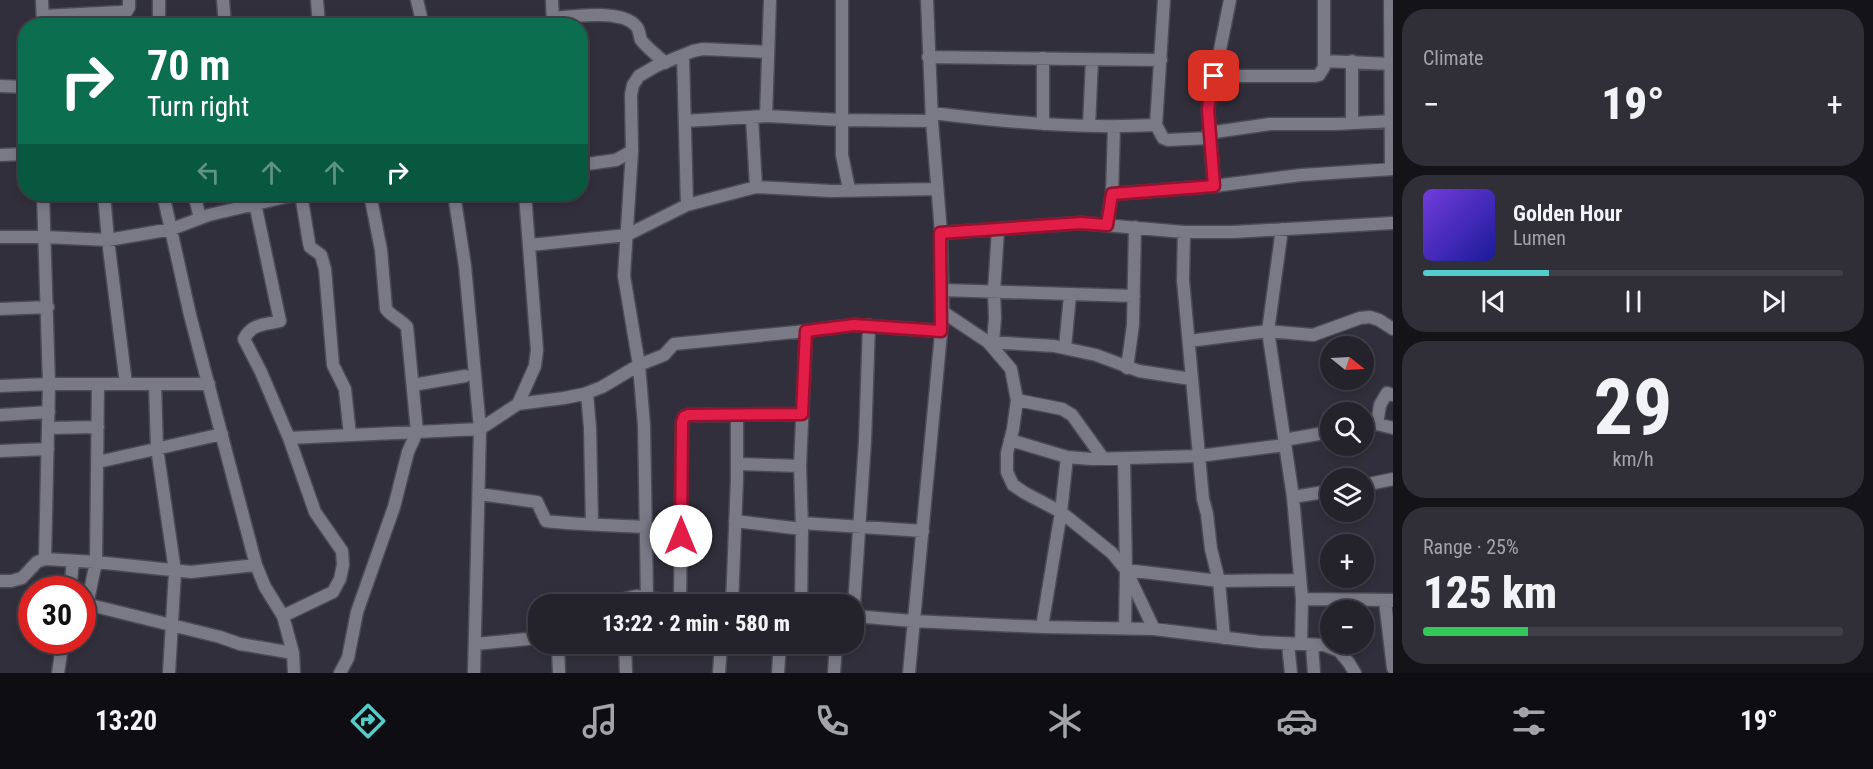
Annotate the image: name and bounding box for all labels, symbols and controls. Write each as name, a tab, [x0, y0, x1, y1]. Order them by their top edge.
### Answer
text: 70 m	[147, 41, 230, 90]
icon: right	[48, 42, 126, 120]
text: Climate	[1423, 46, 1483, 70]
pin	[1188, 50, 1239, 101]
icon: arrive	[1197, 59, 1230, 92]
text: 19°	[1601, 77, 1665, 130]
text: −	[1423, 85, 1440, 124]
text: +	[1827, 85, 1843, 124]
text: Turn right	[147, 91, 249, 123]
icon: left	[192, 156, 225, 189]
icon: ahead	[255, 156, 288, 189]
icon: ahead	[318, 156, 351, 189]
icon: right	[381, 156, 414, 189]
text: Golden Hour	[1513, 201, 1622, 226]
text: Lumen	[1513, 226, 1566, 250]
icon: previous	[1477, 285, 1510, 318]
icon: pause	[1617, 285, 1650, 318]
icon: next	[1757, 285, 1790, 318]
north arrow	[1320, 336, 1374, 390]
map controls	[1320, 336, 1374, 654]
text: 29	[1594, 362, 1672, 453]
button: search	[1320, 402, 1374, 456]
text: km/h	[1612, 447, 1654, 471]
button: layers	[1320, 468, 1374, 522]
position arrow	[649, 504, 713, 568]
button: +	[1320, 534, 1374, 588]
text: Range · 25%	[1423, 535, 1519, 559]
text: 125 km	[1423, 566, 1557, 619]
speed limit sign: 30	[18, 576, 96, 654]
button: −	[1320, 600, 1374, 654]
text: 13:22 · 2 min · 580 m	[602, 611, 790, 636]
icon: directions	[347, 700, 389, 742]
icon: music	[579, 700, 621, 742]
icon: phone	[811, 700, 853, 742]
icon: climate	[1044, 700, 1086, 742]
icon: car	[1276, 700, 1318, 742]
icon: filters	[1508, 700, 1550, 742]
text: 13:20	[95, 705, 157, 737]
text: 19°	[1740, 705, 1778, 737]

